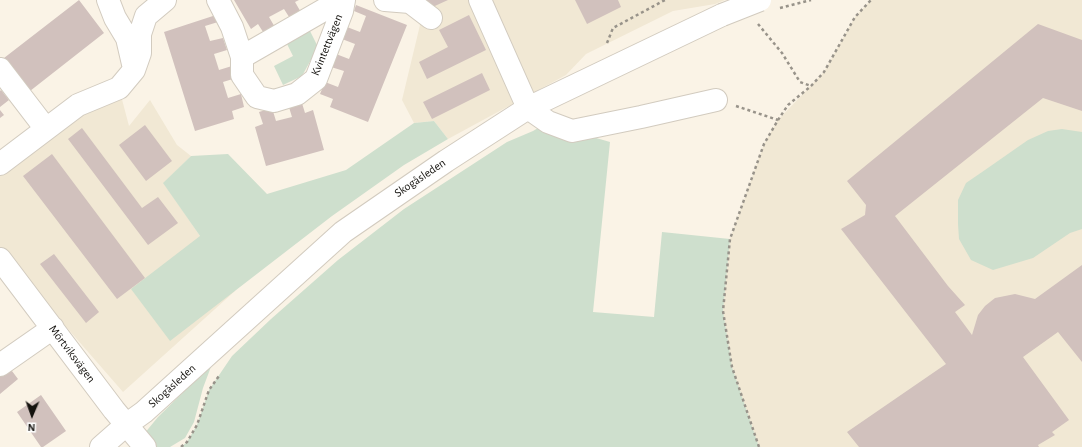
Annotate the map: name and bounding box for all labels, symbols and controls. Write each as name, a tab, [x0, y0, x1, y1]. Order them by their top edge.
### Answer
street label: Kvintettvägen	[308, 12, 346, 78]
street label: Skogåsleden	[392, 156, 448, 200]
street label: Mörtviksvägen	[46, 322, 98, 386]
street label: Skogåsleden	[145, 361, 199, 411]
north arrow	[12, 395, 52, 435]
text: N	[28, 422, 36, 433]

